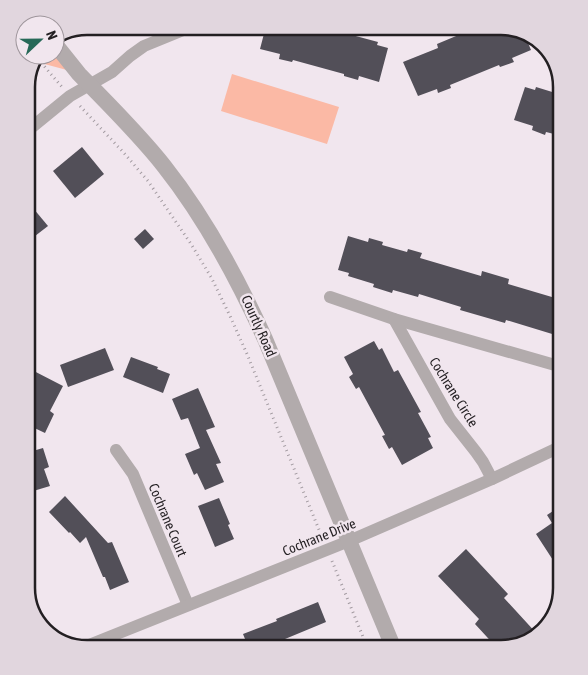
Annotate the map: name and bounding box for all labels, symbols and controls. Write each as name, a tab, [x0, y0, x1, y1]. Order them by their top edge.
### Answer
north arrow	[15, 15, 65, 65]
text: N	[43, 28, 61, 42]
street label: Courtly Road	[238, 293, 280, 359]
street label: Cochrane Circle	[426, 354, 482, 430]
street label: Cochrane Court	[145, 481, 191, 559]
street label: Cochrane Drive	[280, 515, 358, 559]

